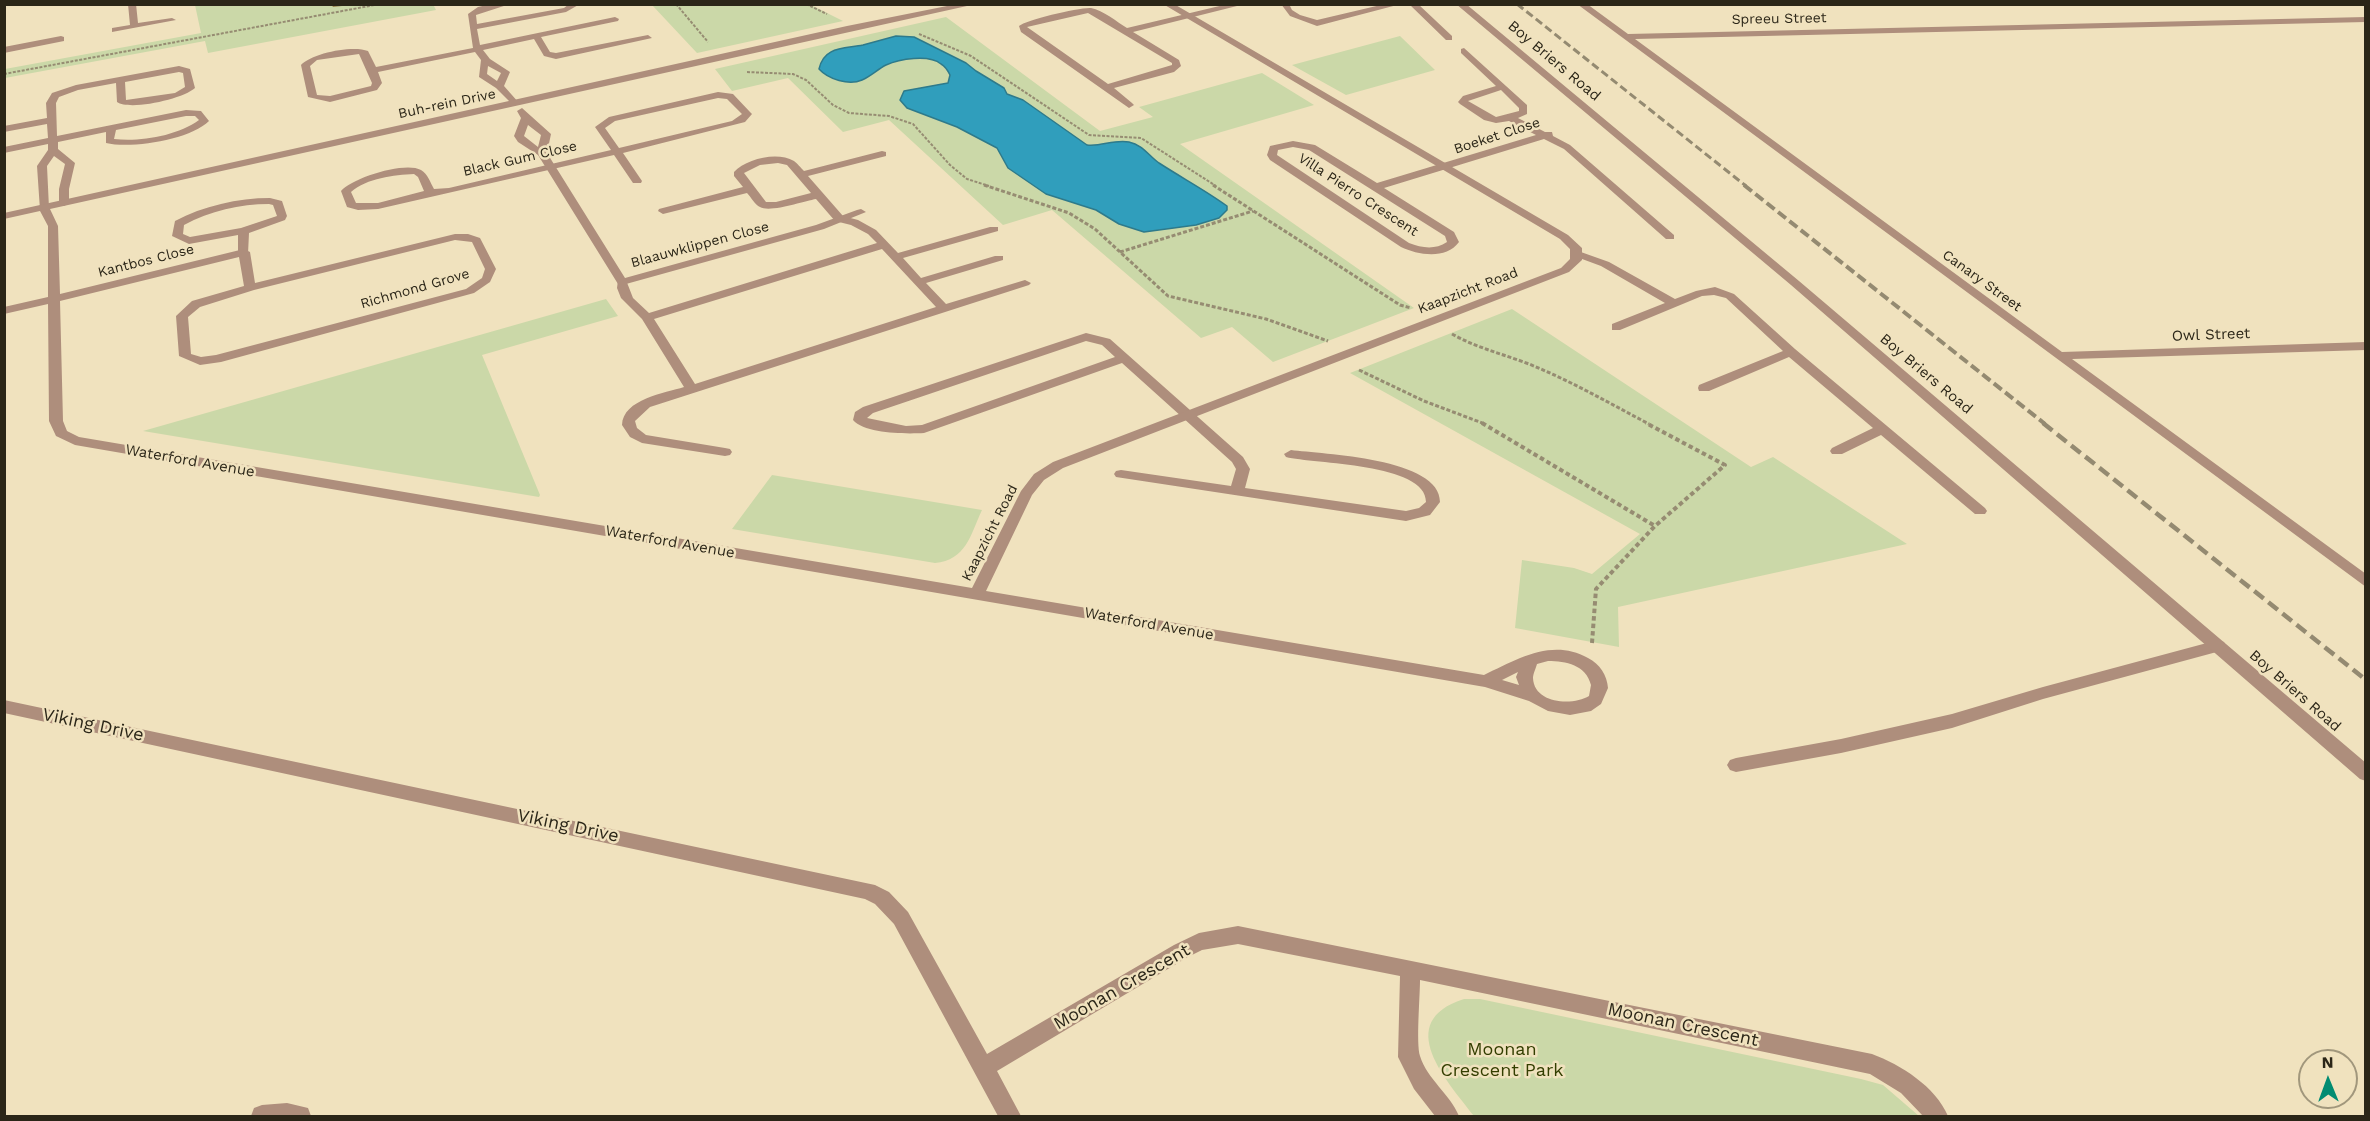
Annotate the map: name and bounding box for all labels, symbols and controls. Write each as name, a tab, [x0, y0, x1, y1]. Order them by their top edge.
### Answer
street label: Spreeu Street	[1731, 10, 1827, 28]
street label: Boy Briers Road	[1504, 17, 1604, 105]
street label: Buh-rein Drive	[397, 85, 497, 123]
street label: Boeket Close	[1452, 114, 1542, 158]
street label: Black Gum Close	[461, 138, 579, 180]
street label: Villa Pierro Crescent	[1295, 150, 1421, 240]
street label: Blaauwklippen Close	[629, 218, 771, 272]
street label: Kantbos Close	[96, 241, 196, 281]
street label: Canary Street	[1939, 247, 2025, 315]
street label: Kaapzicht Road	[1416, 264, 1520, 318]
street label: Richmond Grove	[358, 265, 472, 313]
street label: Owl Street	[2171, 325, 2251, 345]
street label: Boy Briers Road	[1876, 330, 1976, 418]
street label: Waterford Avenue	[124, 441, 256, 481]
street label: Kaapzicht Road	[958, 482, 1022, 584]
street label: Waterford Avenue	[604, 522, 736, 562]
street label: Waterford Avenue	[1083, 604, 1215, 644]
street label: Boy Briers Road	[2246, 646, 2344, 736]
street label: Viking Drive	[40, 704, 146, 746]
street label: Viking Drive	[515, 805, 621, 847]
street label: Moonan Crescent	[1050, 939, 1194, 1035]
street label: Moonan Crescent	[1606, 998, 1760, 1052]
park label: Moonan Crescent Park	[1440, 1039, 1564, 1082]
north arrow	[2298, 1049, 2358, 1109]
text: N	[2322, 1053, 2334, 1072]

